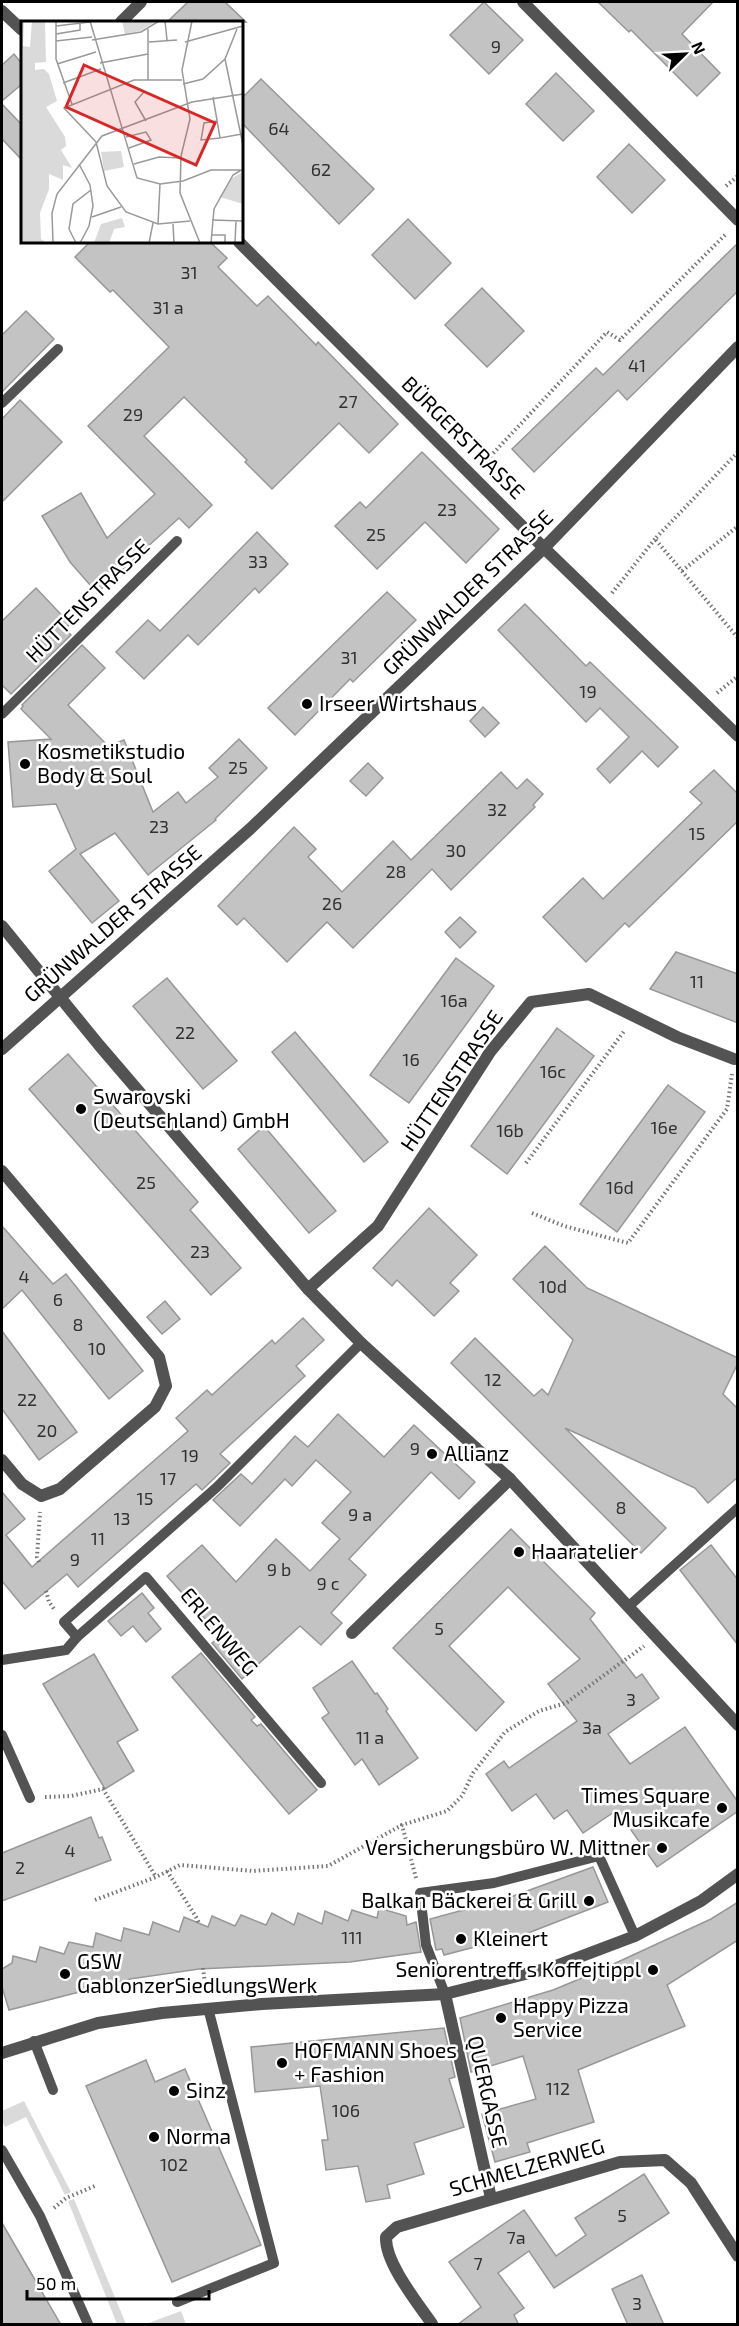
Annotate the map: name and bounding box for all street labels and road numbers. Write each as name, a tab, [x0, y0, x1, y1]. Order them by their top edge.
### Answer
street label: BÜRGERSTRASSE	[397, 370, 531, 504]
street label: GRÜNWALDER STRASSE	[377, 504, 557, 680]
street label: HÜTTENSTRASSE	[20, 533, 154, 667]
street label: GRÜNWALDER STRASSE	[18, 839, 206, 1007]
street label: HÜTTENSTRASSE	[394, 1005, 507, 1155]
street label: ERLENWEG	[176, 1582, 264, 1680]
street label: QUERGASSE	[462, 2033, 514, 2150]
street label: SCHMELZERWEG	[446, 2132, 607, 2201]

